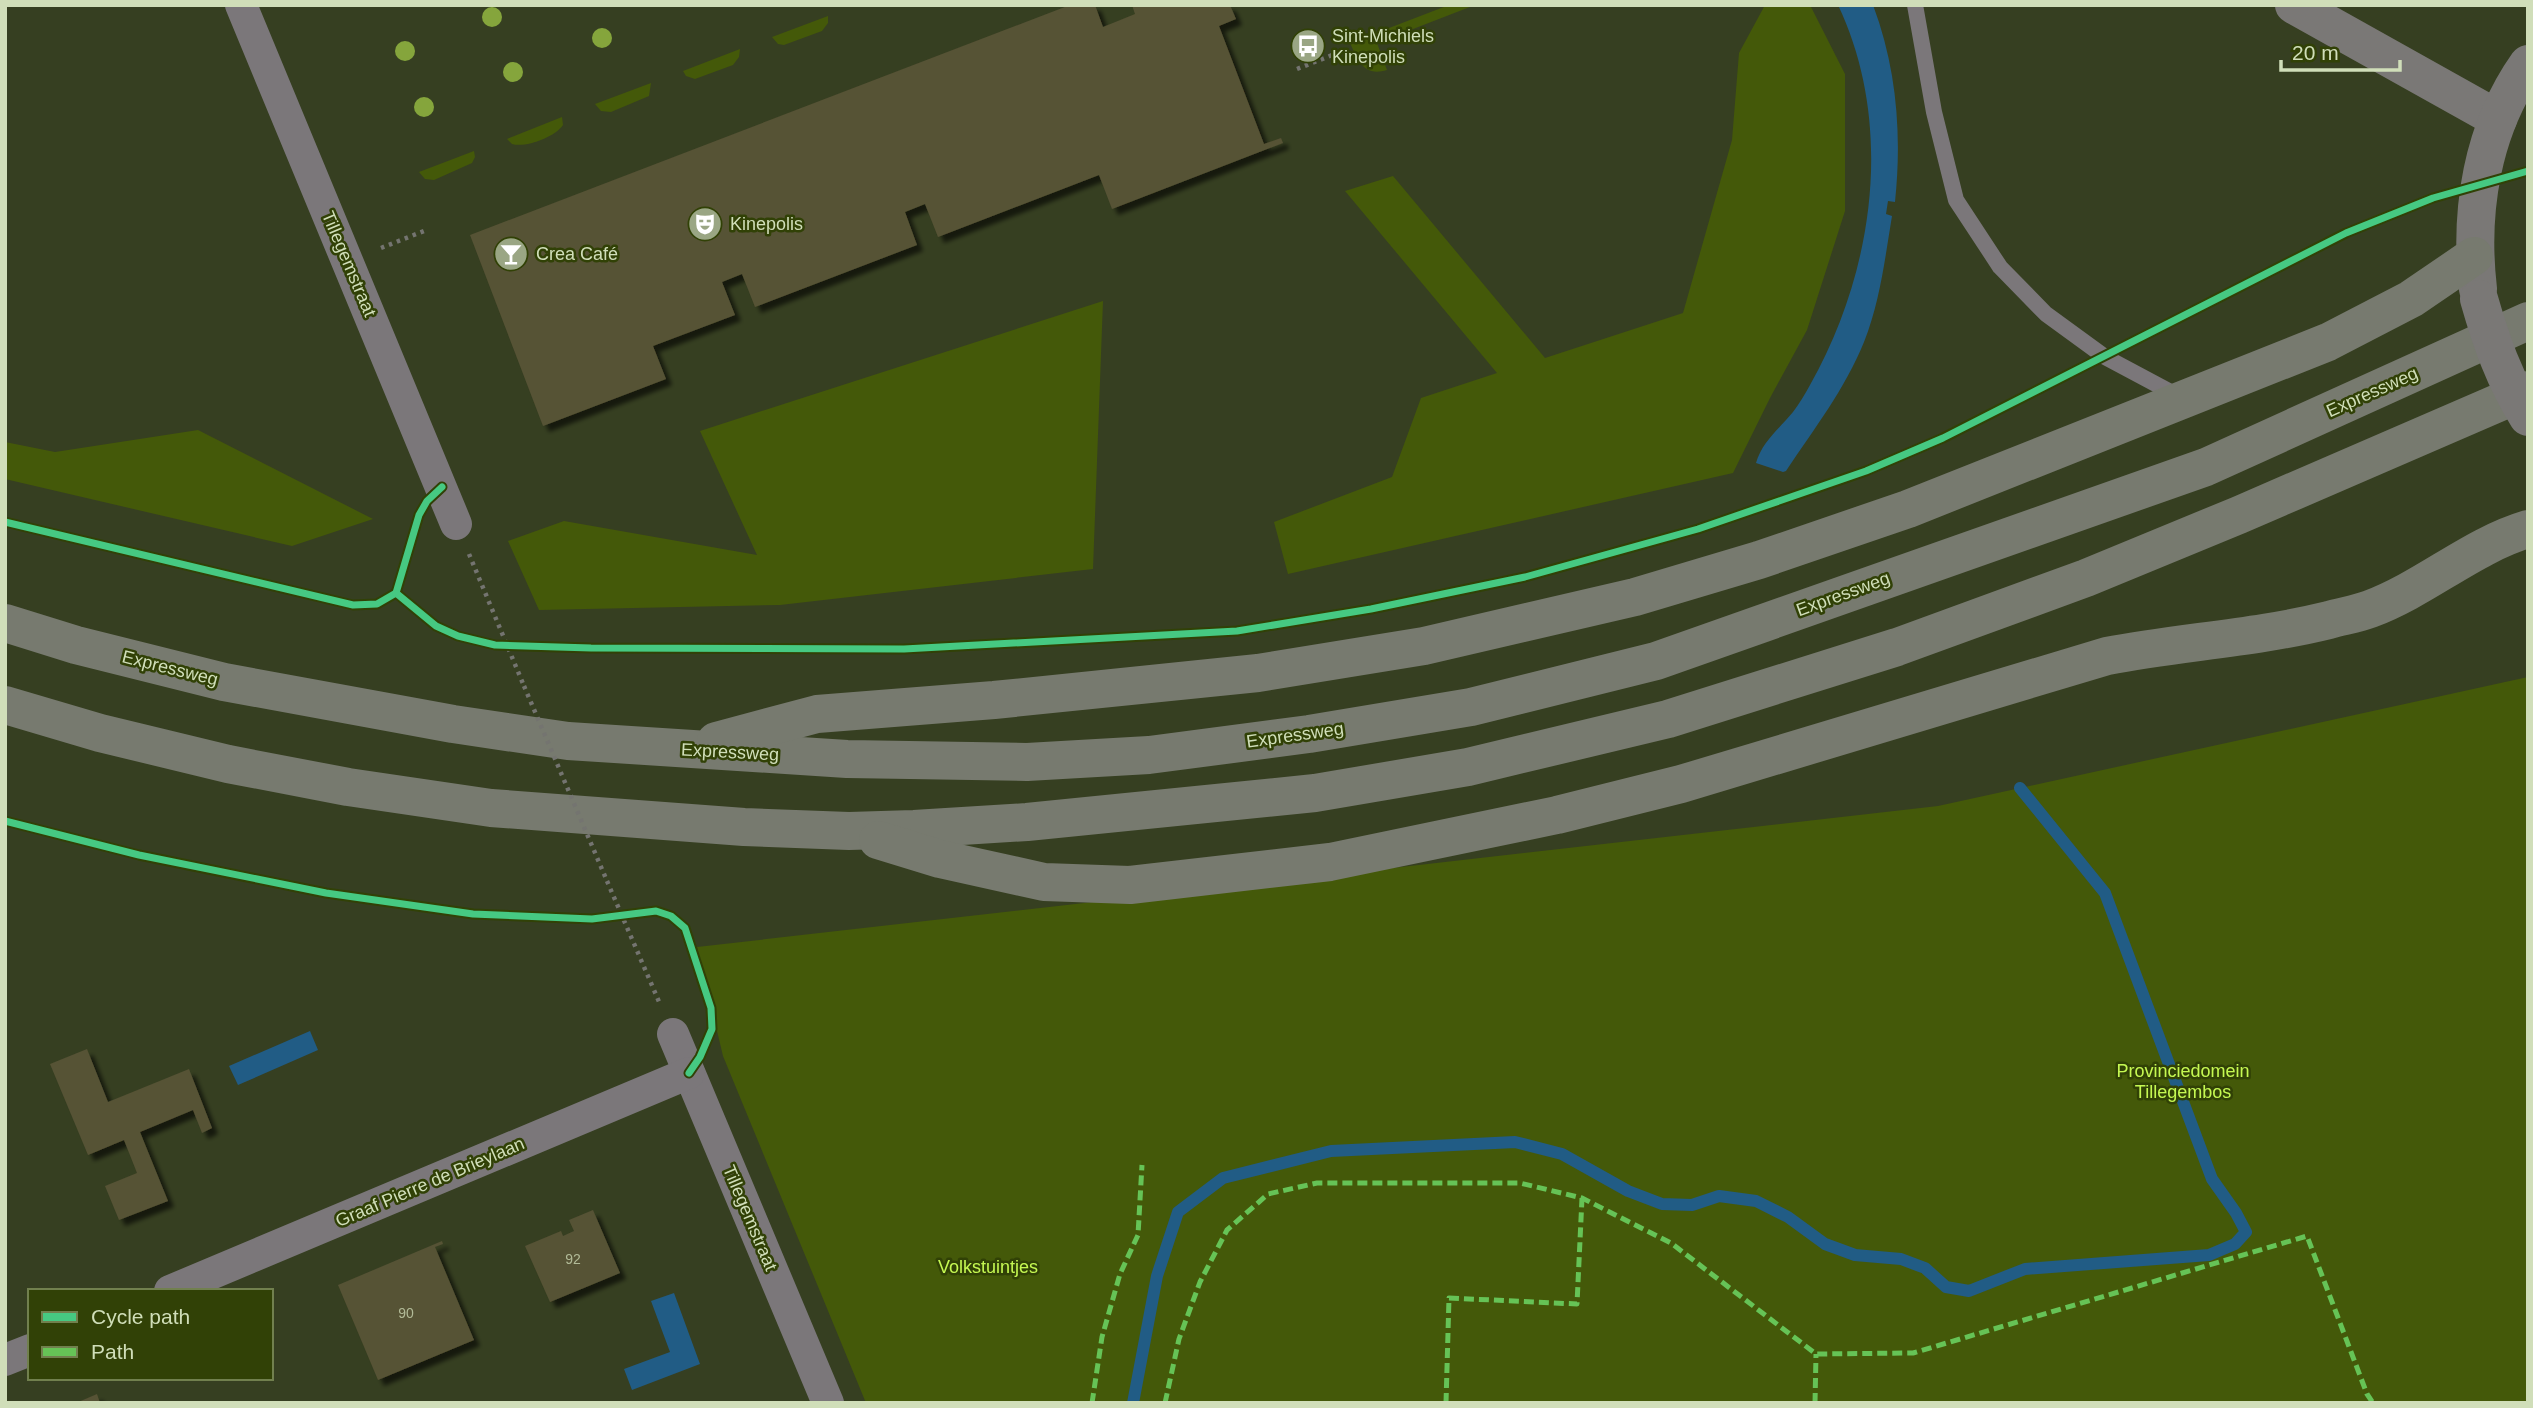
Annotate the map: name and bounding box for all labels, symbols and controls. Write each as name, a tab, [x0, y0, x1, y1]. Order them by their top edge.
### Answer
place label: Sint-Michiels Kinepolis	[1332, 26, 1434, 67]
bus stop icon: Sint-Michiels Kinepolis	[1289, 27, 1327, 65]
scale bar	[2281, 28, 2400, 72]
text: 20 m	[2292, 41, 2339, 64]
theatre icon: Kinepolis	[686, 205, 724, 243]
street label: Tillegemstraat	[318, 208, 380, 320]
place label: Kinepolis	[730, 214, 803, 234]
bar icon: Crea Café	[492, 235, 530, 273]
place label: Crea Café	[536, 244, 618, 264]
street label: Expressweg	[2323, 363, 2421, 421]
street label: Expressweg	[1794, 568, 1892, 620]
street label: Expressweg	[120, 646, 220, 690]
street label: Expressweg	[1245, 718, 1345, 752]
street label: Expressweg	[681, 739, 779, 765]
park label: Provinciedomein Tillegembos	[2116, 1061, 2250, 1102]
street label: Graaf Pierre de Brieylaan	[333, 1133, 527, 1231]
street label: Tillegemstraat	[719, 1162, 781, 1274]
house number: 92	[565, 1251, 581, 1267]
park label: Volkstuintjes	[938, 1257, 1038, 1277]
legend	[28, 1289, 273, 1380]
text: Cycle path	[91, 1305, 190, 1328]
house number: 90	[398, 1305, 414, 1321]
text: Path	[91, 1340, 134, 1363]

